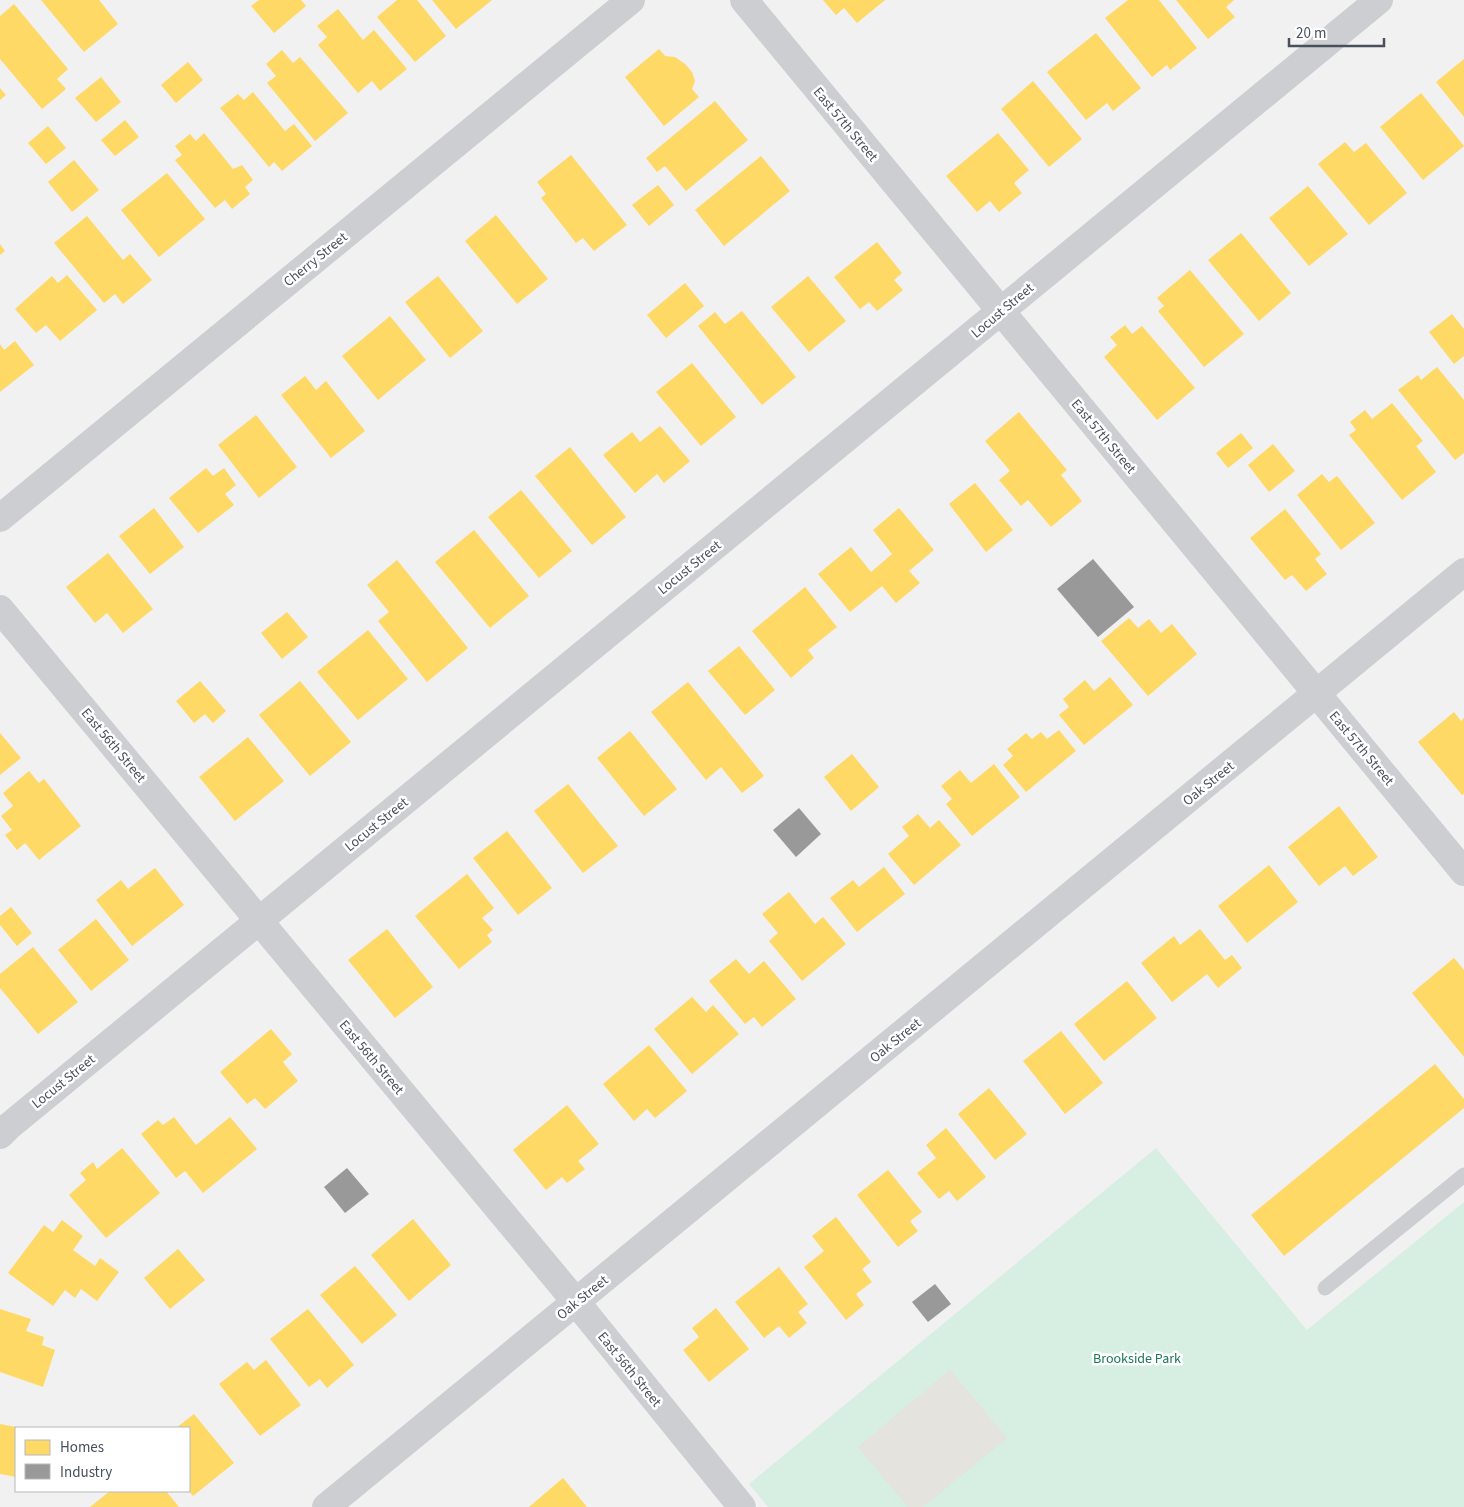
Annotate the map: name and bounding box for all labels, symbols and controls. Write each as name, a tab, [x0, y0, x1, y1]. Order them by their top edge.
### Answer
scale bar	[1289, 15, 1384, 47]
text: 20 m	[1296, 23, 1326, 44]
street label: East 57th Street	[808, 83, 883, 166]
street label: Cherry Street	[279, 228, 352, 292]
street label: Locust Street	[967, 278, 1039, 343]
street label: East 57th Street	[1066, 395, 1141, 478]
street label: Locust Street	[654, 536, 726, 600]
street label: East 56th Street	[76, 704, 151, 787]
street label: East 57th Street	[1324, 707, 1399, 790]
street label: Oak Street	[1179, 757, 1239, 811]
street label: Locust Street	[341, 793, 413, 857]
street label: Oak Street	[866, 1014, 926, 1068]
street label: East 56th Street	[334, 1016, 409, 1099]
street label: Locust Street	[28, 1050, 100, 1114]
street label: Oak Street	[553, 1271, 613, 1325]
street label: East 56th Street	[593, 1328, 666, 1412]
park label: Brookside Park	[1093, 1349, 1181, 1369]
legend	[15, 1427, 190, 1492]
text: Homes	[60, 1437, 104, 1458]
text: Industry	[60, 1462, 112, 1483]

